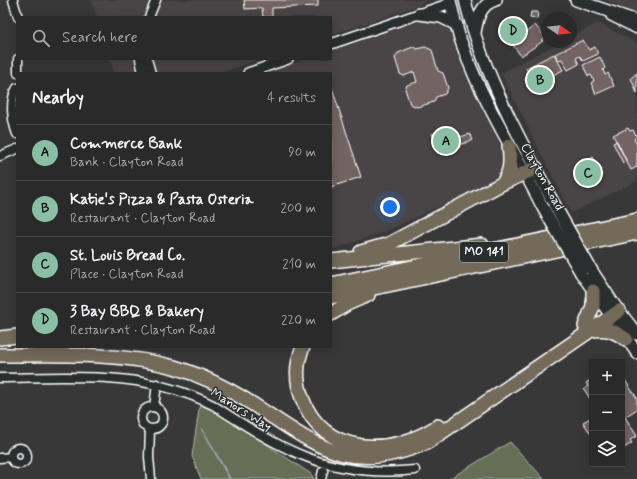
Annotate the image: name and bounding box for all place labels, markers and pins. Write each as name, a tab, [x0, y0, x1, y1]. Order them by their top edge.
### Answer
pin: D	[500, 16, 526, 46]
pin: B	[527, 65, 553, 95]
pin: A	[433, 126, 459, 156]
pin: C	[575, 158, 601, 188]

